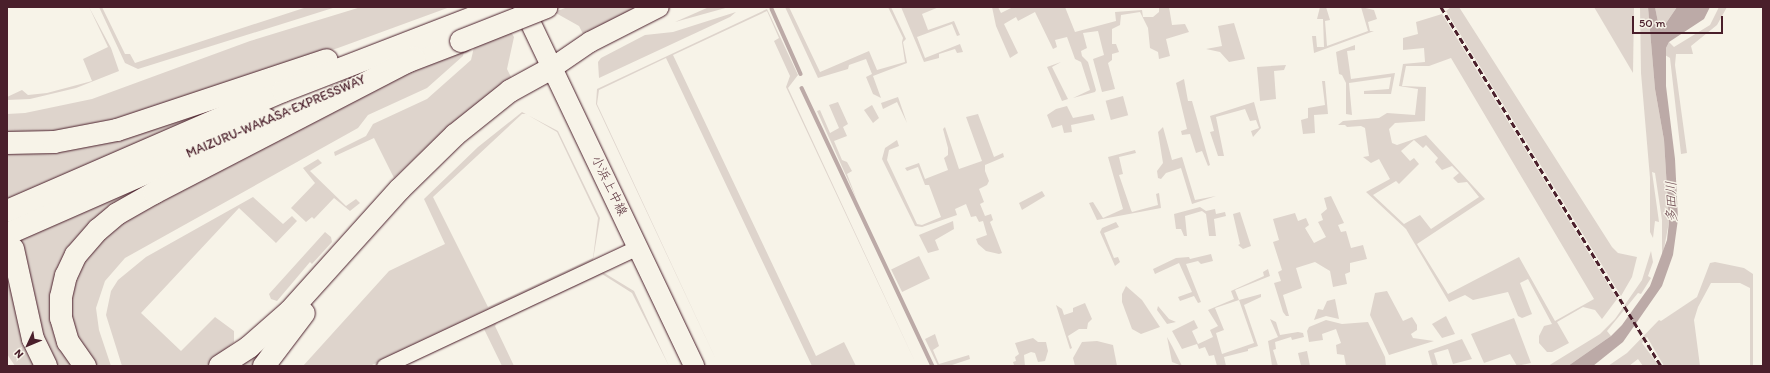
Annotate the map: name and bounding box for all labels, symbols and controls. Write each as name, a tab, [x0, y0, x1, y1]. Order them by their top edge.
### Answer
scale bar	[1634, 8, 1725, 34]
text: 50 m	[1639, 16, 1665, 30]
street label: MAIZURU-WAKASA EXPRESSWAY	[184, 72, 368, 162]
street label: 小浜上中線	[588, 153, 630, 219]
water label: 多田川	[1663, 181, 1681, 223]
north arrow	[8, 325, 48, 365]
text: N	[12, 346, 26, 361]

